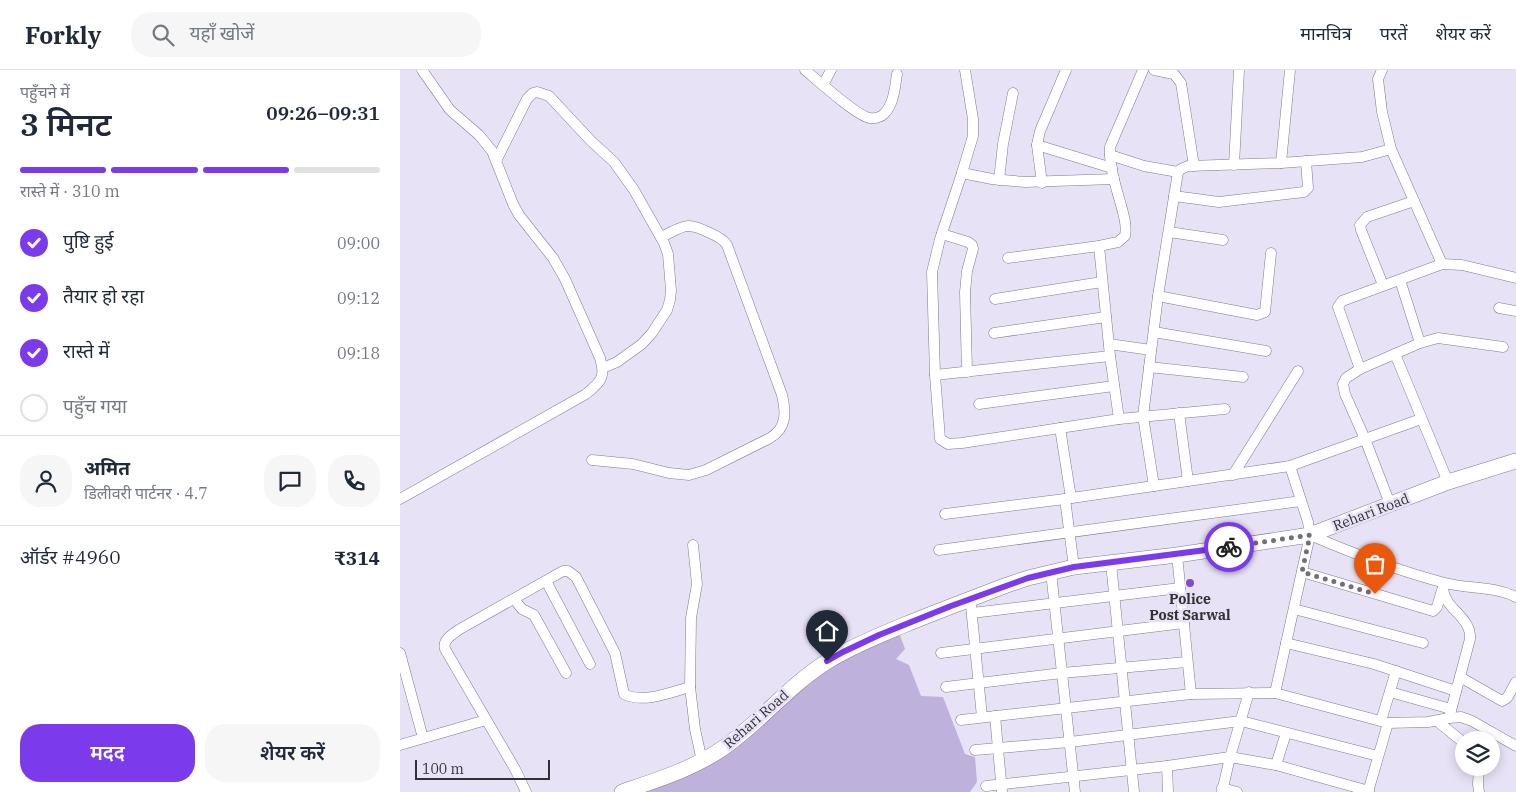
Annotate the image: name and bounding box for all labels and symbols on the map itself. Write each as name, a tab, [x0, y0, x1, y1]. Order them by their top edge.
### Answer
street label: Rehari Road	[1330, 489, 1412, 535]
courier	[1204, 522, 1254, 572]
pin	[1354, 543, 1396, 594]
marker: Police Post Sarwal	[1184, 577, 1196, 589]
place label: Police Post Sarwal	[1149, 590, 1231, 624]
pin	[806, 610, 848, 661]
street label: Rehari Road	[720, 686, 793, 752]
scale bar	[415, 757, 550, 780]

